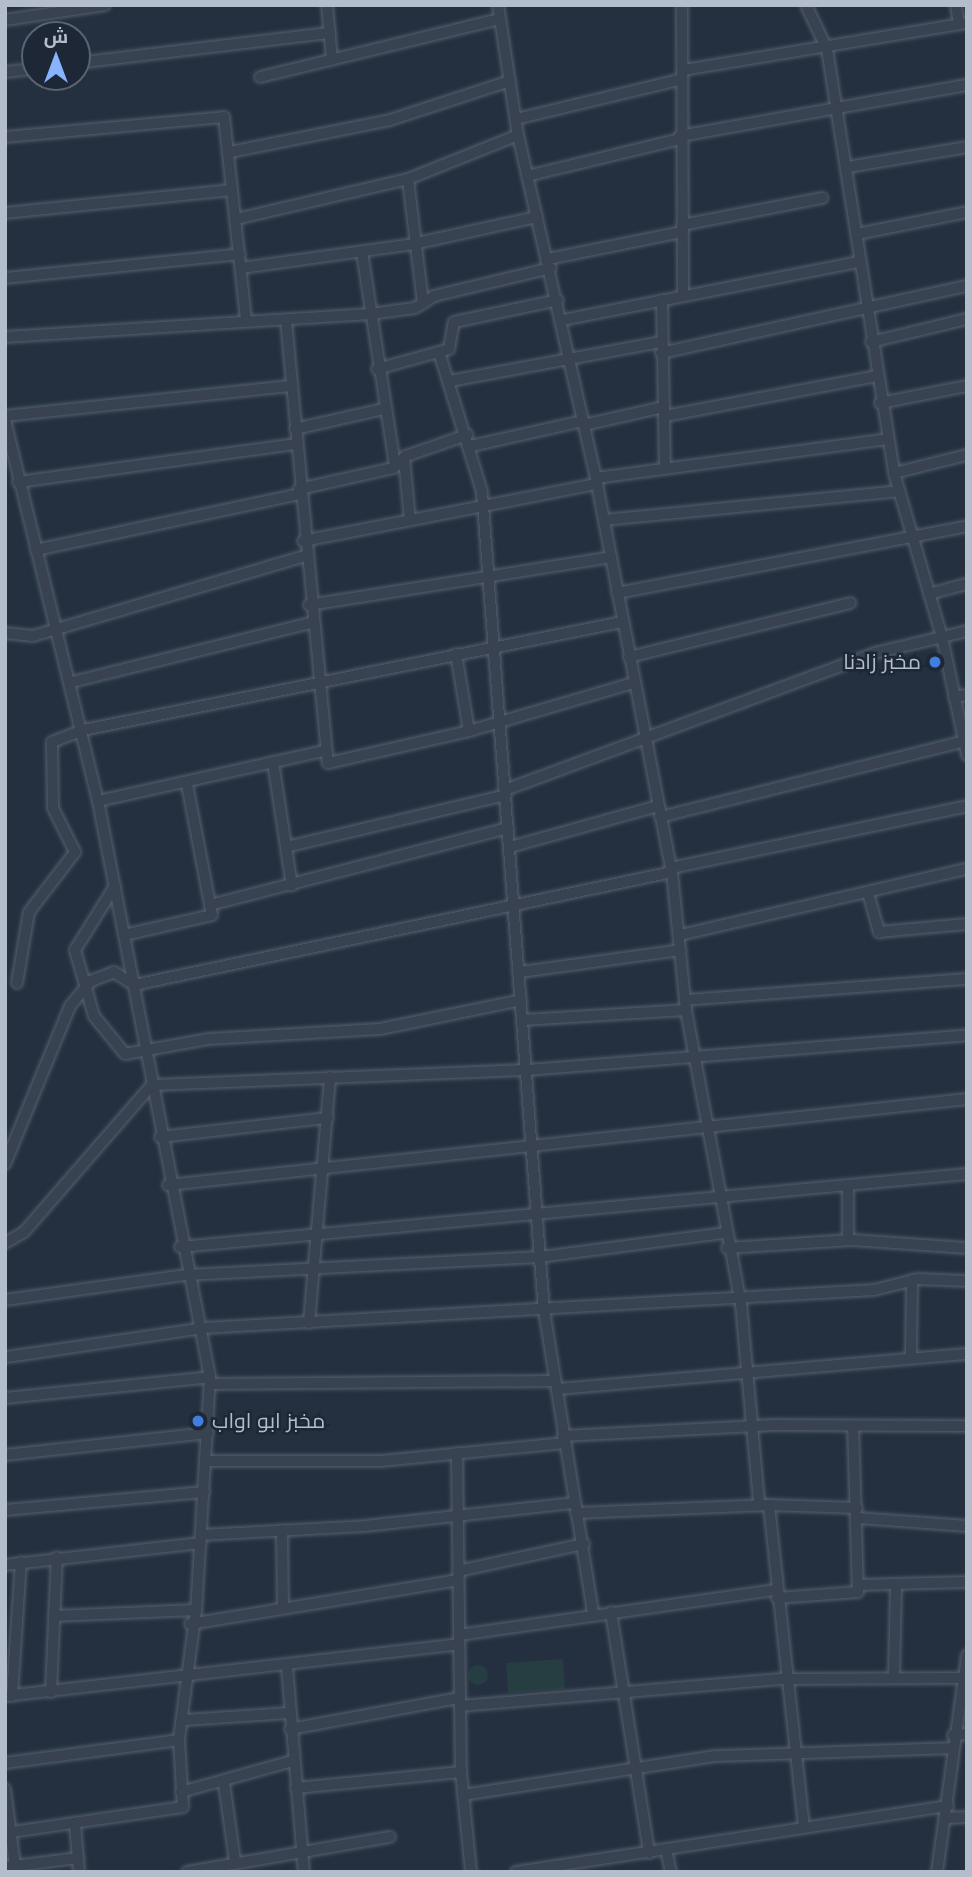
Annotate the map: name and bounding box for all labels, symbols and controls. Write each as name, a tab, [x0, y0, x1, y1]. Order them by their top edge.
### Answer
north arrow	[21, 21, 91, 91]
text: ش	[44, 25, 68, 48]
place label: مخبز زادنا	[843, 649, 921, 675]
marker: مخبز زادنا	[927, 654, 943, 670]
place label: مخبز ابو اواب	[212, 1408, 325, 1434]
marker: مخبز ابو اواب	[190, 1413, 206, 1429]

